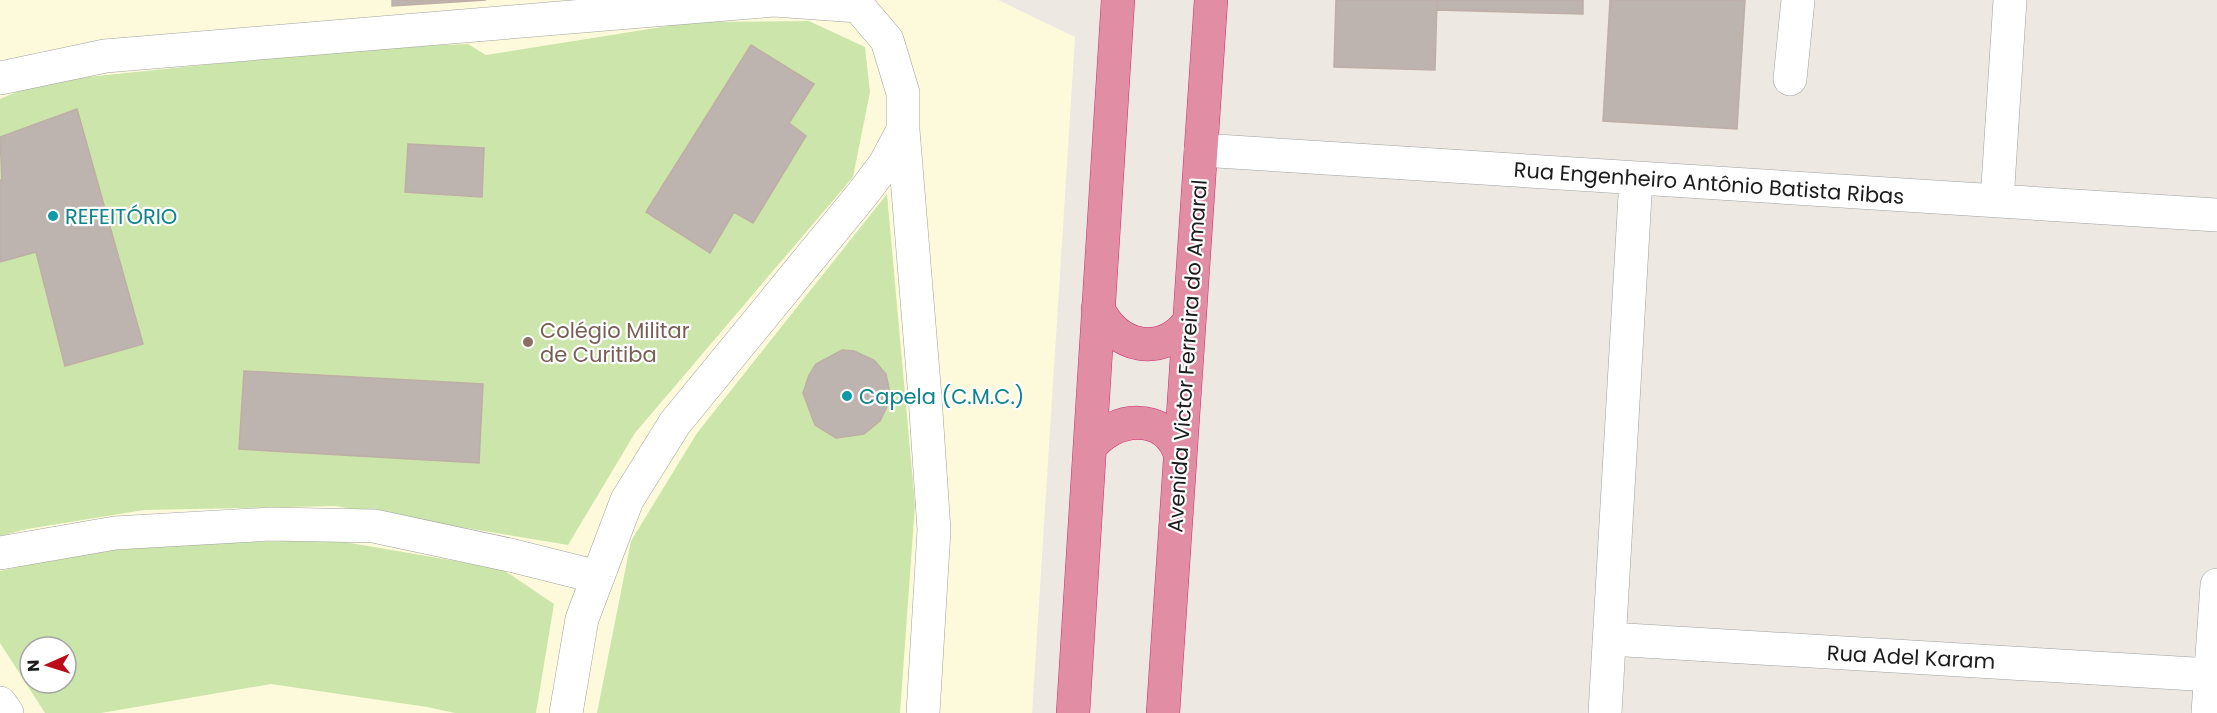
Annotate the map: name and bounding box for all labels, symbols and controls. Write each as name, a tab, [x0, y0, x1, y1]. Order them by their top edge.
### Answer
street label: Rua Engenheiro Antônio Batista Ribas	[1513, 155, 1905, 211]
street label: Avenida Victor Ferreira do Amaral	[1160, 179, 1214, 533]
place label: REFEITÓRIO	[65, 202, 177, 231]
marker: REFEITÓRIO	[46, 209, 60, 223]
place label: Colégio Militar de Curitiba	[540, 316, 690, 369]
marker: Colégio Militar de Curitiba	[521, 335, 535, 349]
place label: Capela (C.M.C.)	[859, 382, 1024, 411]
marker: Capela (C.M.C.)	[840, 389, 854, 403]
north arrow	[18, 635, 78, 695]
street label: Rua Adel Karam	[1826, 638, 1996, 676]
text: N	[22, 659, 45, 672]

